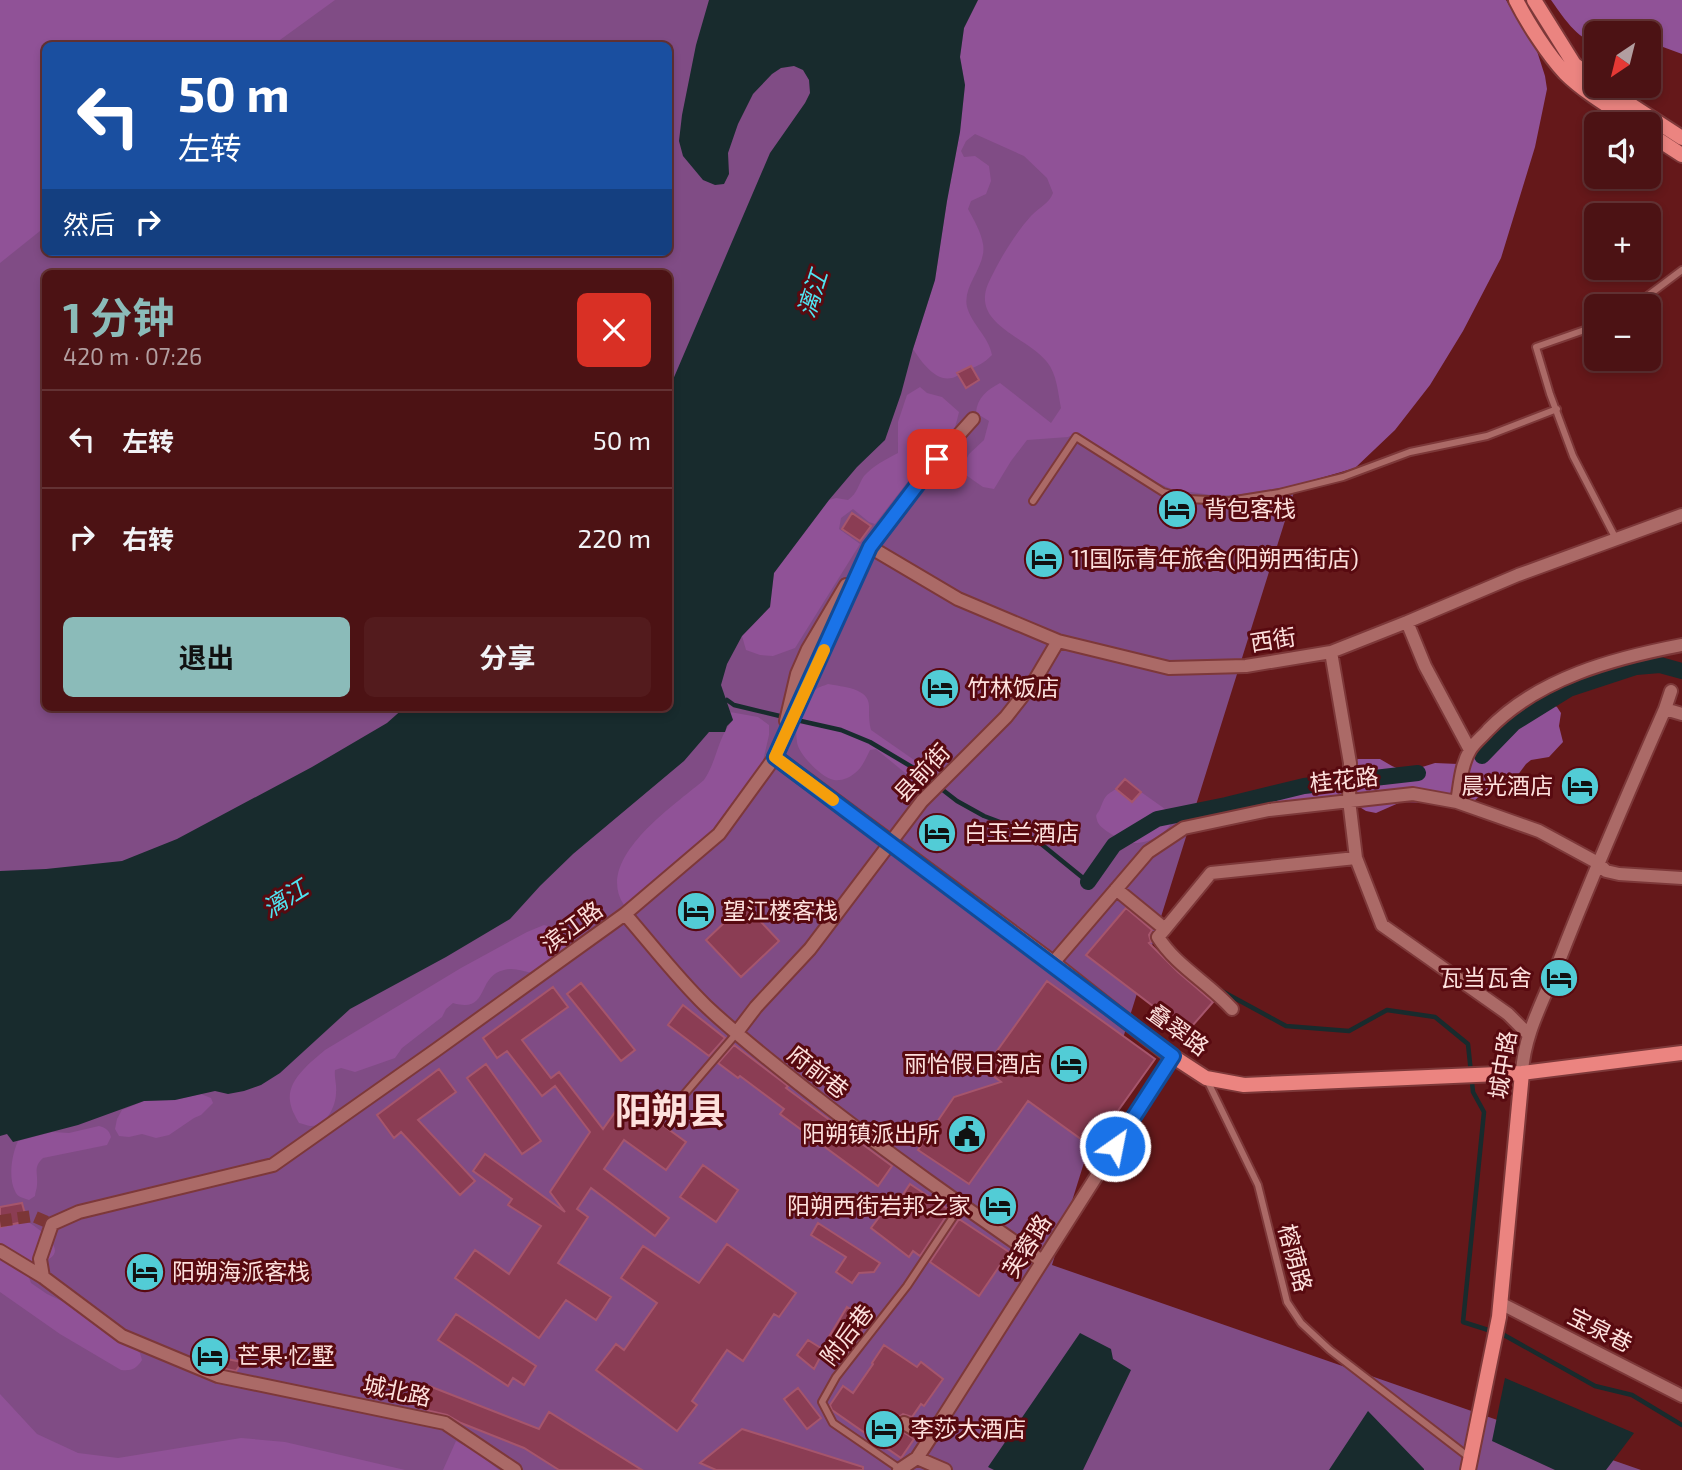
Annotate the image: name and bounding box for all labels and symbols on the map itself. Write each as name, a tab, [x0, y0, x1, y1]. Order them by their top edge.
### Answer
north arrow	[1584, 21, 1661, 98]
water label: 漓江	[790, 263, 834, 321]
pin	[907, 429, 967, 489]
hotel icon: 背包客栈	[1156, 488, 1198, 530]
place label: 背包客栈	[1204, 494, 1296, 522]
hotel icon: 11国际青年旅舍(阳朔西街店)	[1023, 538, 1065, 580]
place label: 11国际青年旅舍(阳朔西街店)	[1071, 544, 1359, 572]
street label: 西街	[1248, 622, 1298, 656]
hotel icon: 竹林饭店	[919, 667, 961, 709]
place label: 竹林饭店	[967, 673, 1059, 701]
street label: 县前街	[888, 738, 955, 807]
street label: 桂花路	[1308, 761, 1380, 797]
hotel icon: 晨光酒店	[1559, 765, 1601, 807]
place label: 晨光酒店	[1461, 771, 1553, 799]
hotel icon: 白玉兰酒店	[916, 812, 958, 854]
place label: 白玉兰酒店	[964, 818, 1079, 846]
water label: 漓江	[256, 871, 315, 923]
hotel icon: 望江楼客栈	[675, 890, 717, 932]
street label: 滨江路	[535, 895, 608, 958]
place label: 望江楼客栈	[723, 896, 838, 924]
hotel icon: 瓦当瓦舍	[1538, 957, 1580, 999]
place label: 瓦当瓦舍	[1440, 963, 1532, 991]
street label: 叠翠路	[1142, 998, 1215, 1061]
street label: 城中路	[1483, 1029, 1521, 1101]
street label: 府前巷	[783, 1039, 854, 1103]
hotel icon: 丽怡假日酒店	[1048, 1043, 1090, 1085]
place label: 丽怡假日酒店	[904, 1049, 1042, 1077]
district label: 阳朔县	[615, 1087, 726, 1131]
position arrow	[1078, 1109, 1152, 1183]
public building icon: 阳朔镇派出所	[946, 1113, 988, 1155]
place label: 阳朔镇派出所	[802, 1119, 940, 1147]
hotel icon: 阳朔西街岩邦之家	[977, 1185, 1019, 1227]
place label: 阳朔西街岩邦之家	[787, 1191, 971, 1219]
street label: 芙蓉路	[996, 1209, 1056, 1282]
street label: 榕荫路	[1274, 1221, 1318, 1295]
hotel icon: 阳朔海派客栈	[124, 1251, 166, 1293]
place label: 阳朔海派客栈	[172, 1257, 310, 1285]
street label: 附后巷	[814, 1299, 878, 1370]
street label: 宝泉巷	[1563, 1301, 1638, 1357]
hotel icon: 芒果·忆墅	[189, 1335, 231, 1377]
place label: 芒果·忆墅	[237, 1341, 334, 1369]
street label: 城北路	[361, 1369, 434, 1411]
hotel icon: 李莎大酒店	[863, 1408, 905, 1450]
place label: 李莎大酒店	[911, 1414, 1026, 1442]

